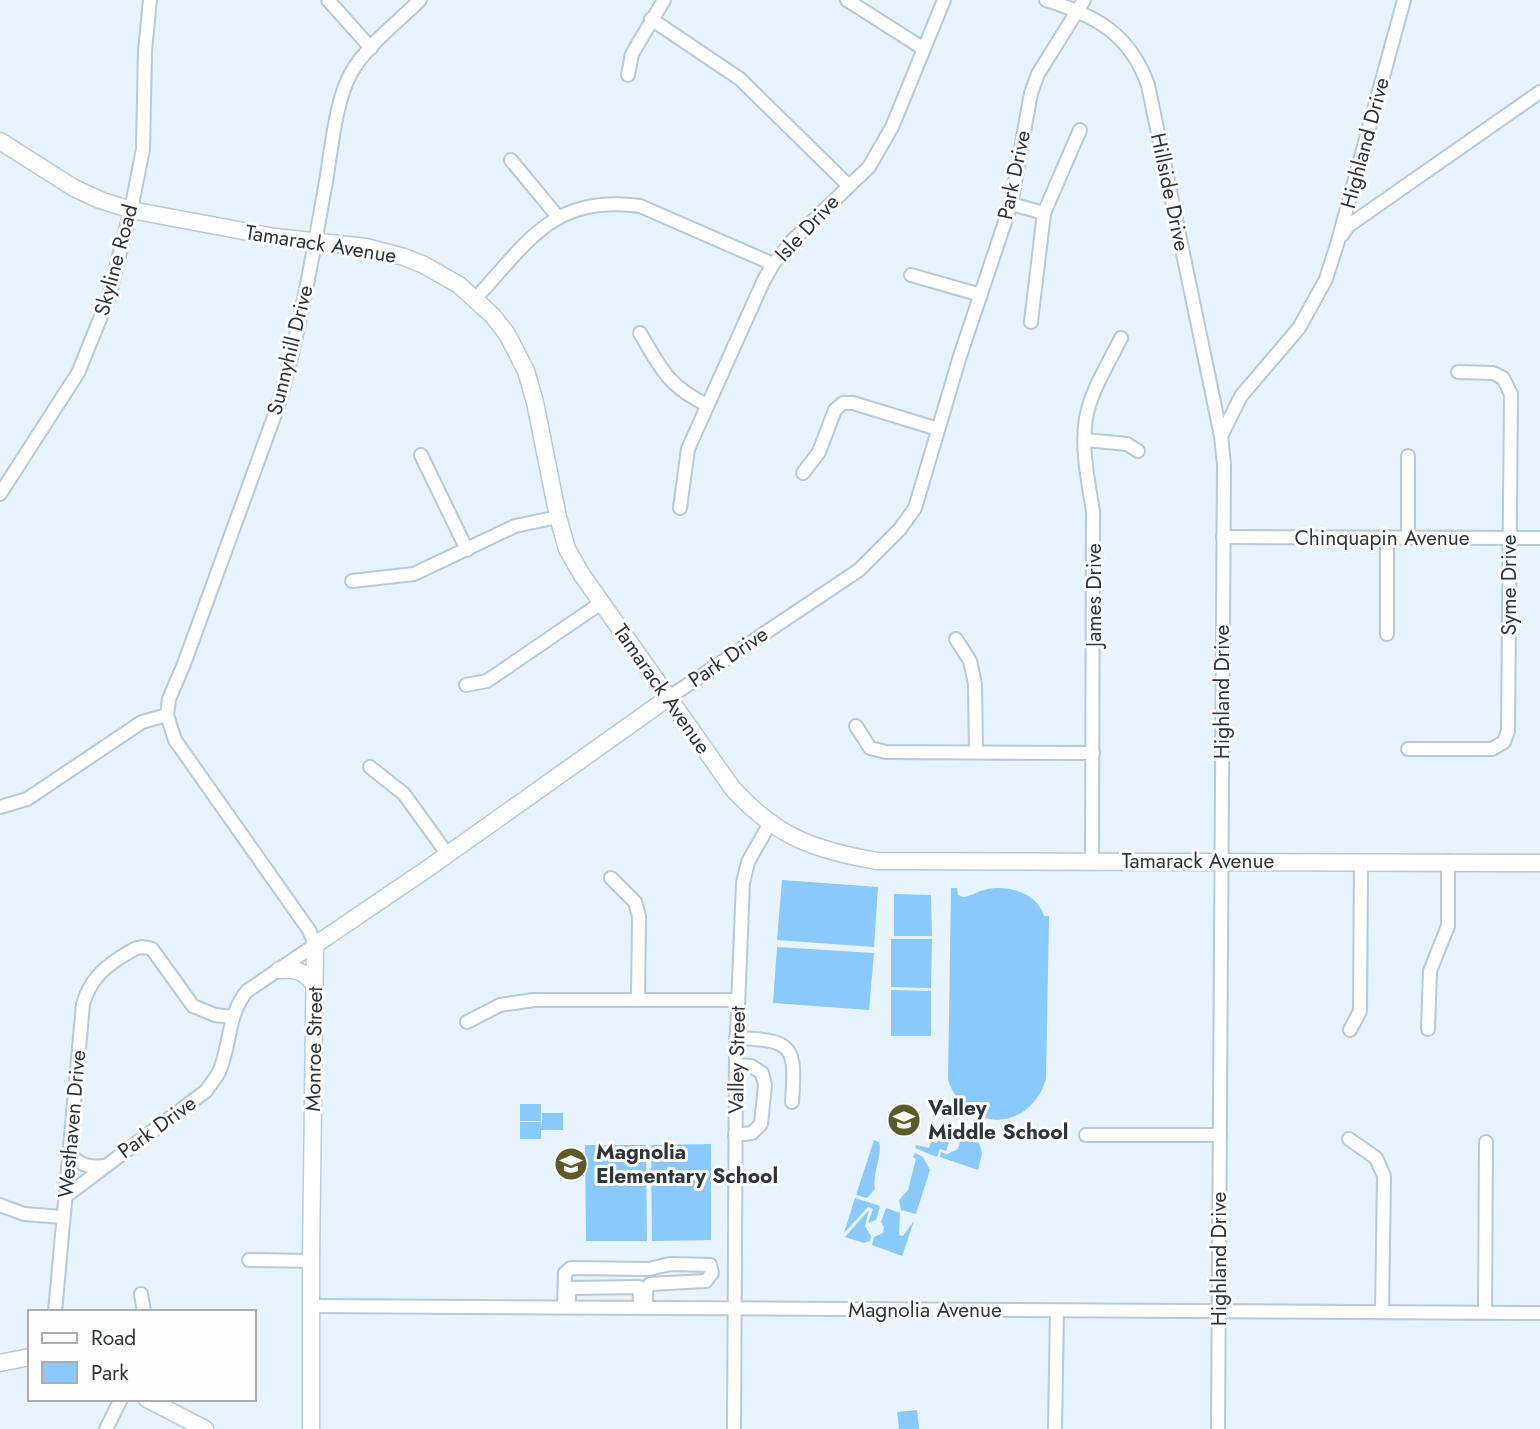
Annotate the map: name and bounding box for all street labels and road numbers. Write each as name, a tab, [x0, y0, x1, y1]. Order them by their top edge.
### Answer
street label: Highland Drive	[1333, 74, 1397, 212]
street label: Park Drive	[990, 127, 1038, 222]
street label: Hillside Drive	[1143, 130, 1197, 254]
street label: Isle Drive	[768, 188, 846, 268]
street label: Skyline Road	[87, 201, 145, 319]
street label: Tamarack Avenue	[243, 217, 399, 271]
street label: Sunnyhill Drive	[259, 282, 321, 418]
street label: Chinquapin Avenue	[1294, 523, 1470, 553]
street label: Syme Drive	[1494, 534, 1524, 635]
street label: James Drive	[1079, 543, 1109, 650]
street label: Tamarack Avenue	[606, 618, 718, 760]
street label: Park Drive	[682, 619, 774, 695]
street label: Highland Drive	[1207, 625, 1237, 759]
street label: Tamarack Avenue	[1122, 846, 1274, 876]
street label: Monroe Street	[298, 986, 330, 1112]
street label: Valley Street	[721, 1006, 753, 1114]
street label: Westhaven Drive	[51, 1049, 93, 1199]
street label: Park Drive	[112, 1088, 203, 1166]
street label: Highland Drive	[1204, 1192, 1234, 1326]
street label: Magnolia Avenue	[848, 1295, 1002, 1325]

